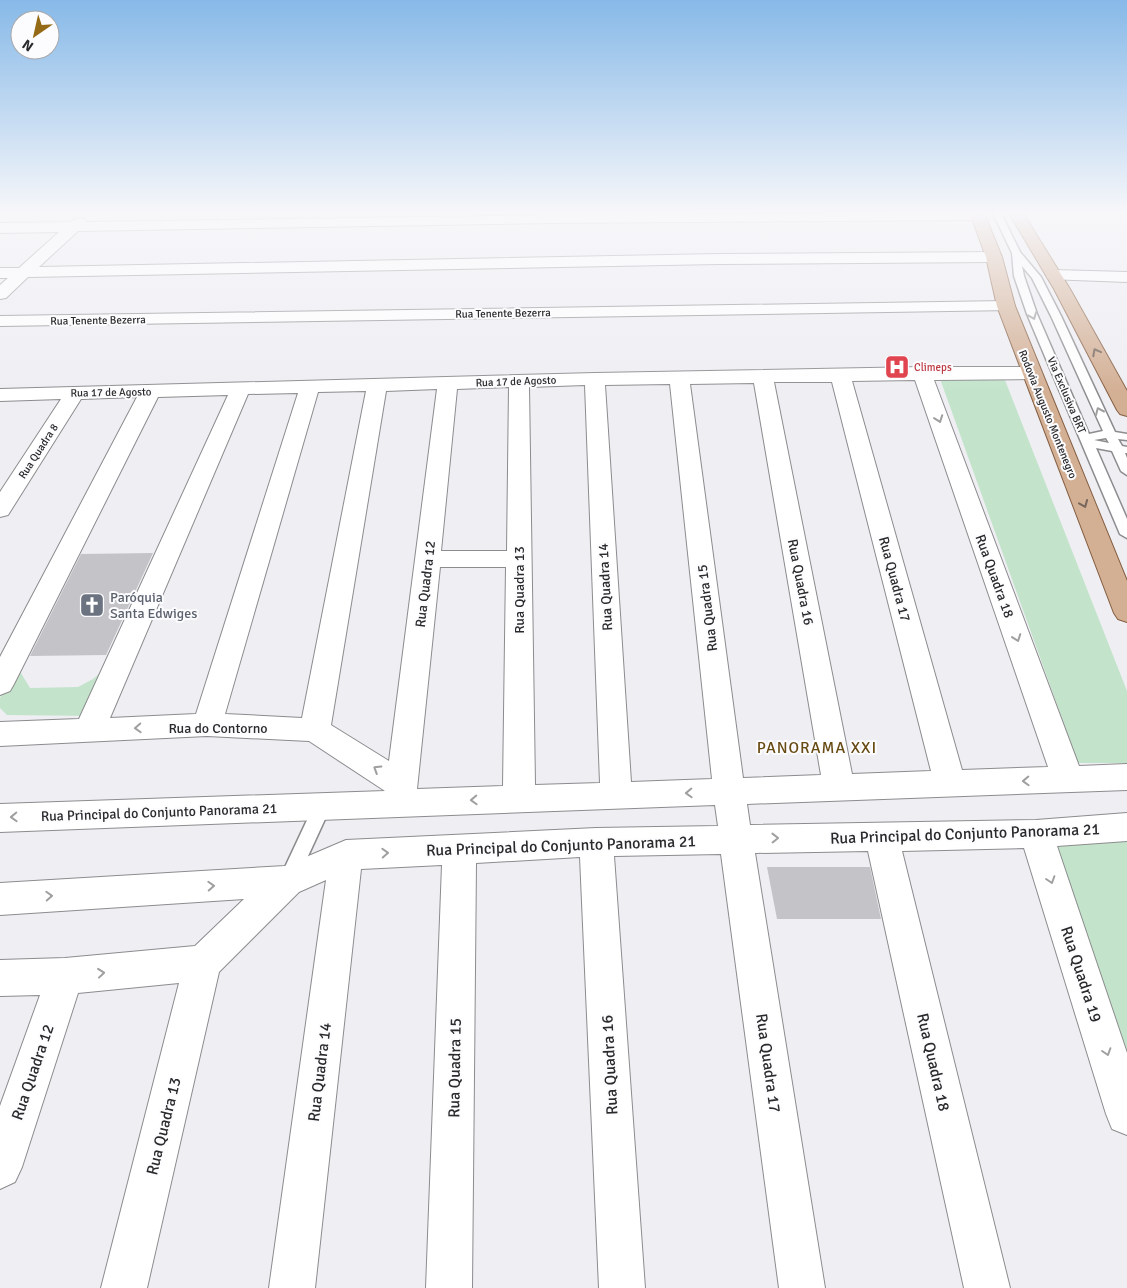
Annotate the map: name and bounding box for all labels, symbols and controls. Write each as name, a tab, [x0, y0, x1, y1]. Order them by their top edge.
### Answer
north arrow	[10, 10, 60, 60]
text: N	[19, 36, 37, 55]
street label: Rua Tenente Bezerra	[455, 306, 551, 321]
one-way arrow	[1027, 311, 1038, 320]
street label: Rua Tenente Bezerra	[50, 313, 146, 328]
street label: Rodovia Augusto Montenegro	[1016, 348, 1079, 481]
one-way arrow	[1092, 348, 1102, 357]
hospital icon: Climeps	[884, 354, 910, 380]
street label: Via Exclusiva BRT	[1045, 355, 1089, 436]
place label: Climeps	[914, 361, 952, 374]
street label: Rua 17 de Agosto	[475, 374, 557, 389]
street label: Rua 17 de Agosto	[70, 385, 152, 400]
one-way arrow	[1094, 407, 1105, 416]
one-way arrow	[933, 414, 943, 423]
street label: Rua Quadra 8	[16, 421, 61, 481]
one-way arrow	[1078, 499, 1088, 508]
street label: Rua Quadra 18	[972, 532, 1017, 620]
street label: Rua Quadra 17	[875, 535, 914, 624]
street label: Rua Quadra 16	[784, 538, 817, 627]
street label: Rua Quadra 12	[412, 540, 439, 629]
street label: Rua Quadra 14	[595, 542, 616, 631]
street label: Rua Quadra 13	[511, 546, 528, 634]
street label: Rua Quadra 15	[694, 563, 721, 652]
place label: Paróquia Santa Edwiges	[110, 589, 197, 622]
church icon: Paróquia Santa Edwiges	[79, 592, 105, 618]
one-way arrow	[1011, 633, 1021, 642]
street label: Rua do Contorno	[168, 720, 268, 737]
one-way arrow	[134, 723, 142, 734]
district label: PANORAMA XXI	[757, 738, 877, 758]
one-way arrow	[373, 765, 382, 775]
one-way arrow	[1022, 776, 1030, 786]
one-way arrow	[684, 787, 692, 798]
one-way arrow	[469, 795, 477, 806]
street label: Rua Principal do Conjunto Panorama 21	[41, 800, 277, 825]
one-way arrow	[10, 812, 18, 822]
street label: Rua Principal do Conjunto Panorama 21	[830, 819, 1100, 849]
street label: Rua Principal do Conjunto Panorama 21	[426, 831, 696, 861]
one-way arrow	[772, 833, 779, 843]
one-way arrow	[381, 848, 389, 859]
one-way arrow	[1046, 876, 1056, 884]
one-way arrow	[207, 881, 215, 892]
one-way arrow	[45, 890, 53, 901]
street label: Rua Quadra 19	[1056, 924, 1106, 1025]
one-way arrow	[97, 968, 105, 979]
street label: Rua Quadra 18	[912, 1011, 954, 1113]
street label: Rua Quadra 17	[751, 1012, 785, 1114]
street label: Rua Quadra 16	[597, 1014, 623, 1115]
street label: Rua Quadra 15	[444, 1018, 466, 1118]
street label: Rua Quadra 14	[304, 1021, 336, 1123]
street label: Rua Quadra 12	[7, 1022, 59, 1123]
one-way arrow	[1101, 1047, 1111, 1055]
street label: Rua Quadra 13	[142, 1075, 186, 1177]

